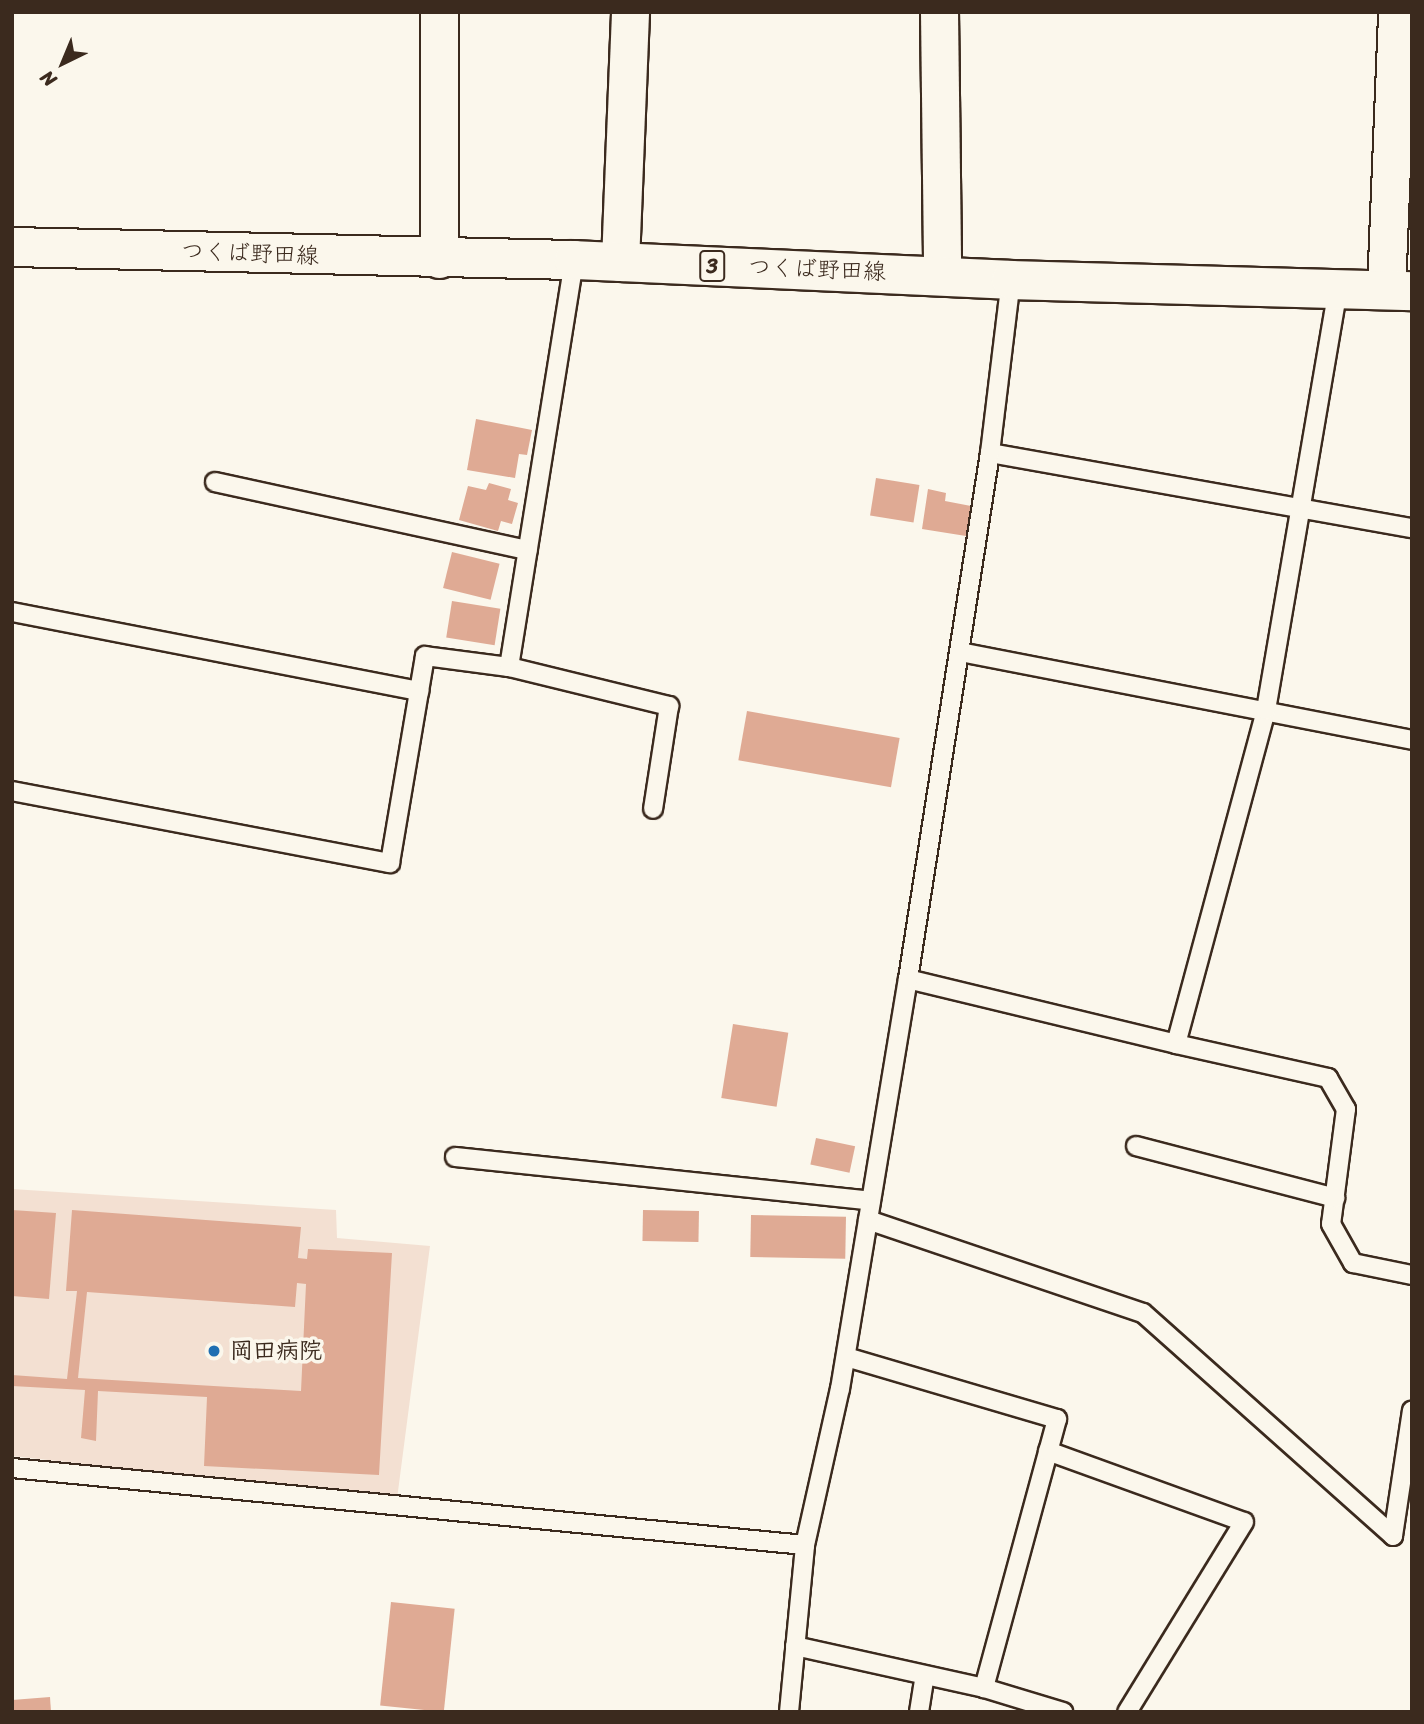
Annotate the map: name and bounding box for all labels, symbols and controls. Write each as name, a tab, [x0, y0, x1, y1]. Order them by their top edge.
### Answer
north arrow	[28, 28, 98, 98]
text: N	[32, 62, 64, 95]
street label: つくば野田線	[181, 238, 319, 270]
road number: 3	[698, 248, 726, 284]
street label: つくば野田線	[748, 254, 886, 286]
place label: 岡田病院	[230, 1337, 322, 1365]
marker: 岡田病院	[204, 1341, 224, 1361]

